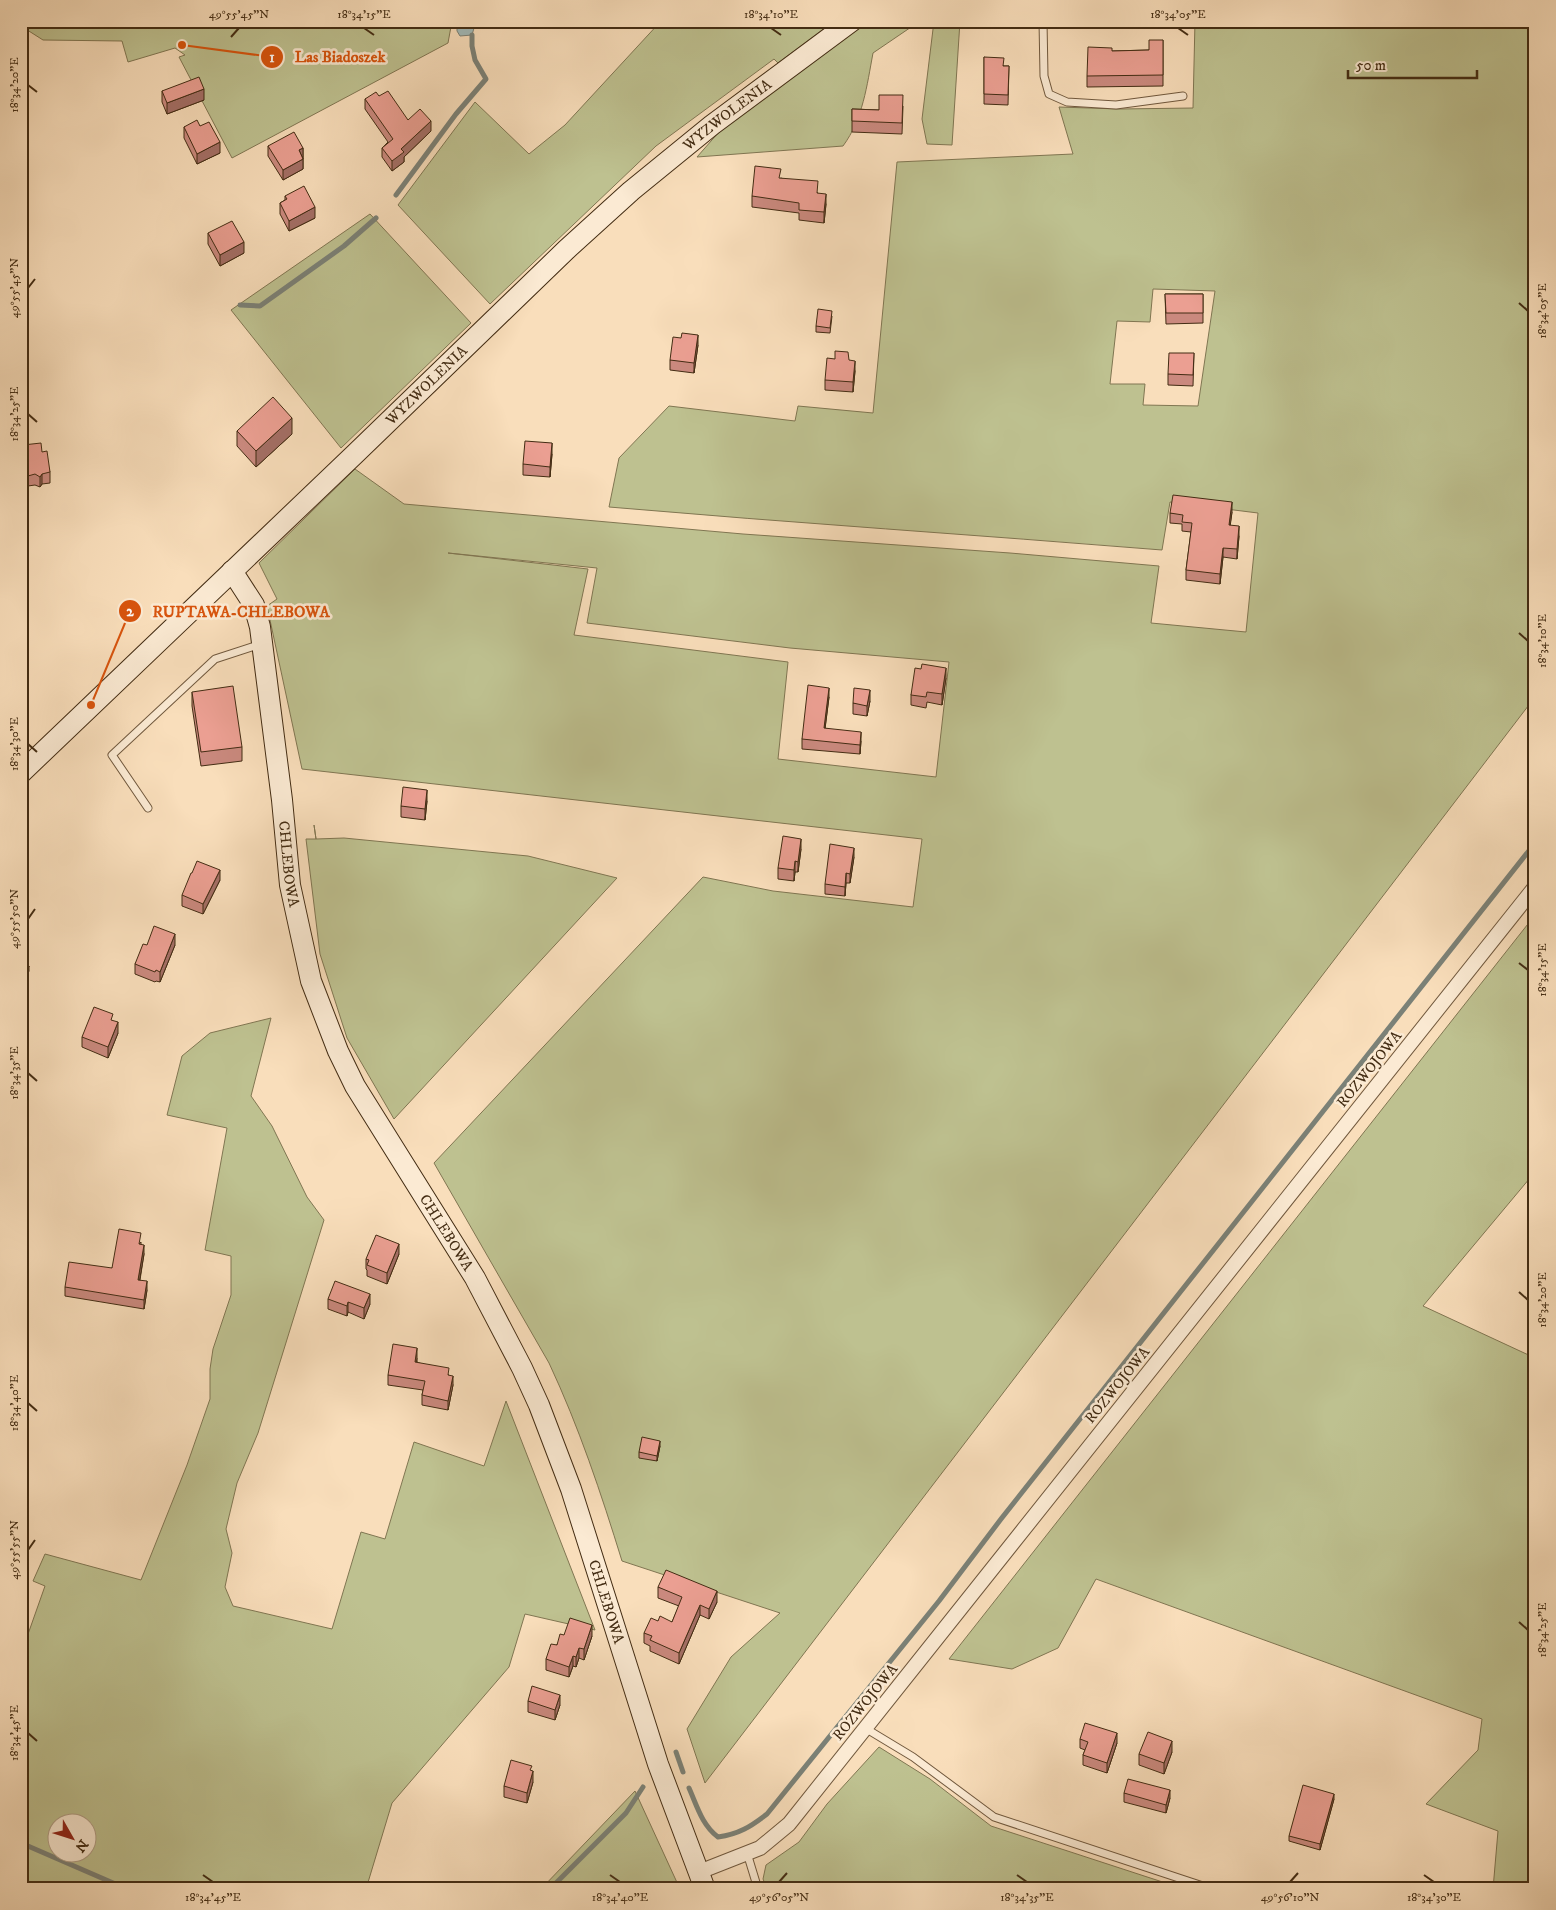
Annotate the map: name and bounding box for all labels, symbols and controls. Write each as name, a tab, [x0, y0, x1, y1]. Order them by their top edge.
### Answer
text: 49°55'45"N	[209, 7, 269, 22]
text: 18°34'15"E	[337, 7, 391, 22]
text: 18°34'10"E	[744, 7, 798, 22]
text: 18°34'05"E	[1150, 7, 1206, 22]
callout: Las Biadoszek	[260, 41, 395, 72]
text: Las Biadoszek	[295, 47, 386, 67]
text: 1	[269, 48, 275, 67]
scale bar	[1348, 48, 1477, 80]
text: 50 m	[1356, 56, 1386, 75]
text: 18°34'20"E	[7, 57, 22, 113]
street label: WYZWOLENIA	[678, 75, 776, 155]
text: 49°55'45"N	[7, 258, 22, 318]
text: 18°34'05"E	[1535, 283, 1550, 339]
street label: WYZWOLENIA	[381, 341, 472, 430]
text: 18°34'25"E	[7, 386, 22, 441]
callout: RUPTAWA-CHLEBOWA	[118, 596, 340, 627]
text: 2	[126, 602, 134, 621]
text: RUPTAWA-CHLEBOWA	[152, 602, 330, 622]
text: 18°34'10"E	[1535, 614, 1550, 668]
text: 18°34'30"E	[7, 716, 22, 771]
street label: CHLEBOWA	[274, 820, 304, 909]
text: 49°55'50"N	[7, 889, 22, 949]
text: 18°34'15"E	[1535, 943, 1550, 997]
street label: ROZWOJOWA	[1333, 1027, 1406, 1112]
text: 18°34'35"E	[7, 1046, 22, 1100]
street label: CHLEBOWA	[415, 1191, 477, 1275]
text: 18°34'20"E	[1535, 1272, 1550, 1328]
street label: ROZWOJOWA	[1081, 1343, 1154, 1428]
text: 18°34'40"E	[7, 1374, 22, 1431]
text: 49°55'55"N	[7, 1520, 22, 1580]
street label: CHLEBOWA	[584, 1558, 628, 1647]
text: 18°34'25"E	[1535, 1602, 1550, 1657]
street label: ROZWOJOWA	[829, 1660, 902, 1745]
text: 18°34'45"E	[7, 1705, 22, 1761]
north arrow	[48, 1812, 98, 1862]
text: N	[70, 1835, 92, 1856]
text: 18°34'45"E	[185, 1890, 241, 1905]
text: 18°34'40"E	[592, 1890, 649, 1905]
text: 49°56'05"N	[749, 1890, 809, 1905]
text: 18°34'35"E	[1000, 1890, 1054, 1905]
text: 49°56'10"N	[1261, 1890, 1319, 1905]
text: 18°34'30"E	[1407, 1890, 1462, 1905]

